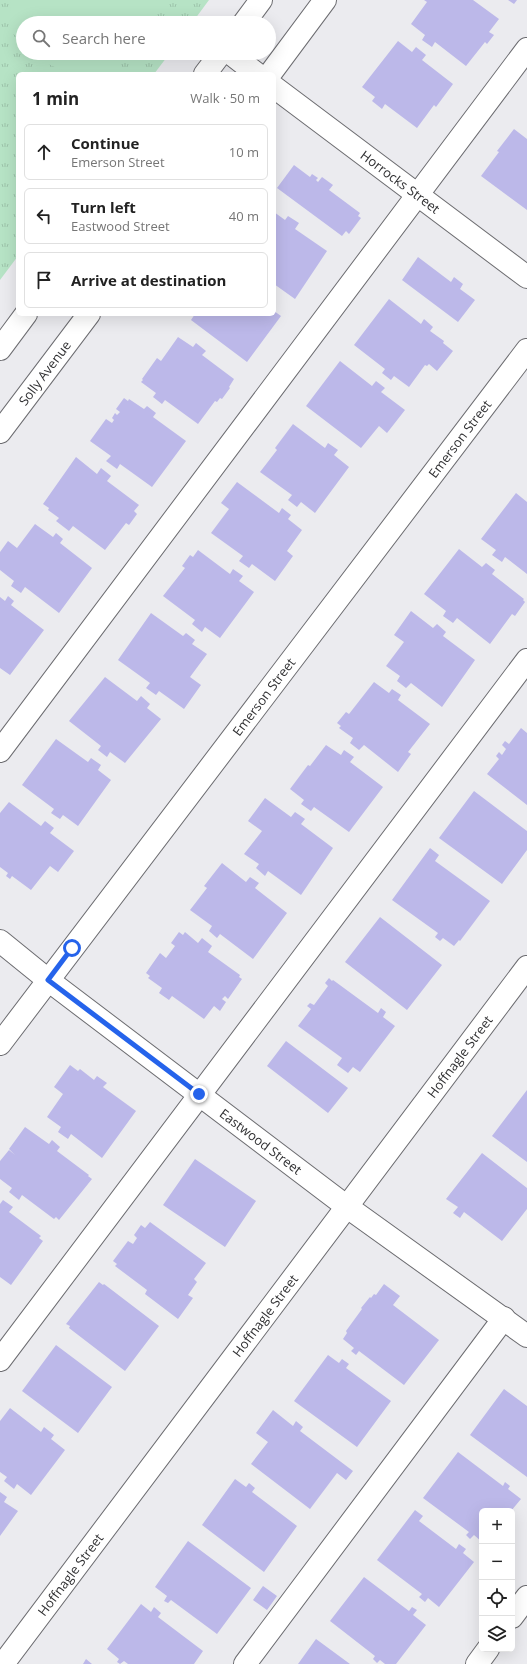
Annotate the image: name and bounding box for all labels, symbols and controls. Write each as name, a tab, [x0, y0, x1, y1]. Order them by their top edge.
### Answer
search box	[16, 16, 276, 60]
icon: search	[30, 27, 52, 49]
text: Search here	[62, 28, 146, 48]
text: 1 min	[32, 87, 79, 110]
text: Walk · 50 m	[190, 89, 260, 107]
text: Continue	[71, 133, 139, 153]
icon: ahead	[33, 141, 55, 163]
text: 10 m	[229, 143, 259, 161]
street label: Horrocks Street	[357, 146, 444, 218]
text: Emerson Street	[71, 153, 165, 171]
text: Turn left	[71, 197, 136, 217]
icon: left	[33, 205, 55, 227]
text: 40 m	[229, 207, 259, 225]
text: Eastwood Street	[71, 217, 170, 235]
icon: arrive	[33, 269, 55, 291]
text: Arrive at destination	[71, 270, 226, 290]
street label: Solly Avenue	[14, 337, 75, 409]
street label: Emerson Street	[424, 396, 495, 481]
street label: Emerson Street	[228, 654, 299, 740]
route start	[63, 939, 81, 957]
street label: Hoffnagle Street	[423, 1011, 497, 1101]
route end	[190, 1085, 208, 1103]
street label: Eastwood Street	[216, 1104, 306, 1179]
street label: Hoffnagle Street	[228, 1270, 302, 1360]
map controls	[479, 1508, 515, 1652]
button: +	[479, 1508, 515, 1544]
street label: Hoffnagle Street	[33, 1529, 107, 1619]
button: −	[479, 1544, 515, 1580]
button: locate	[479, 1580, 515, 1616]
button: layers	[479, 1616, 515, 1652]

